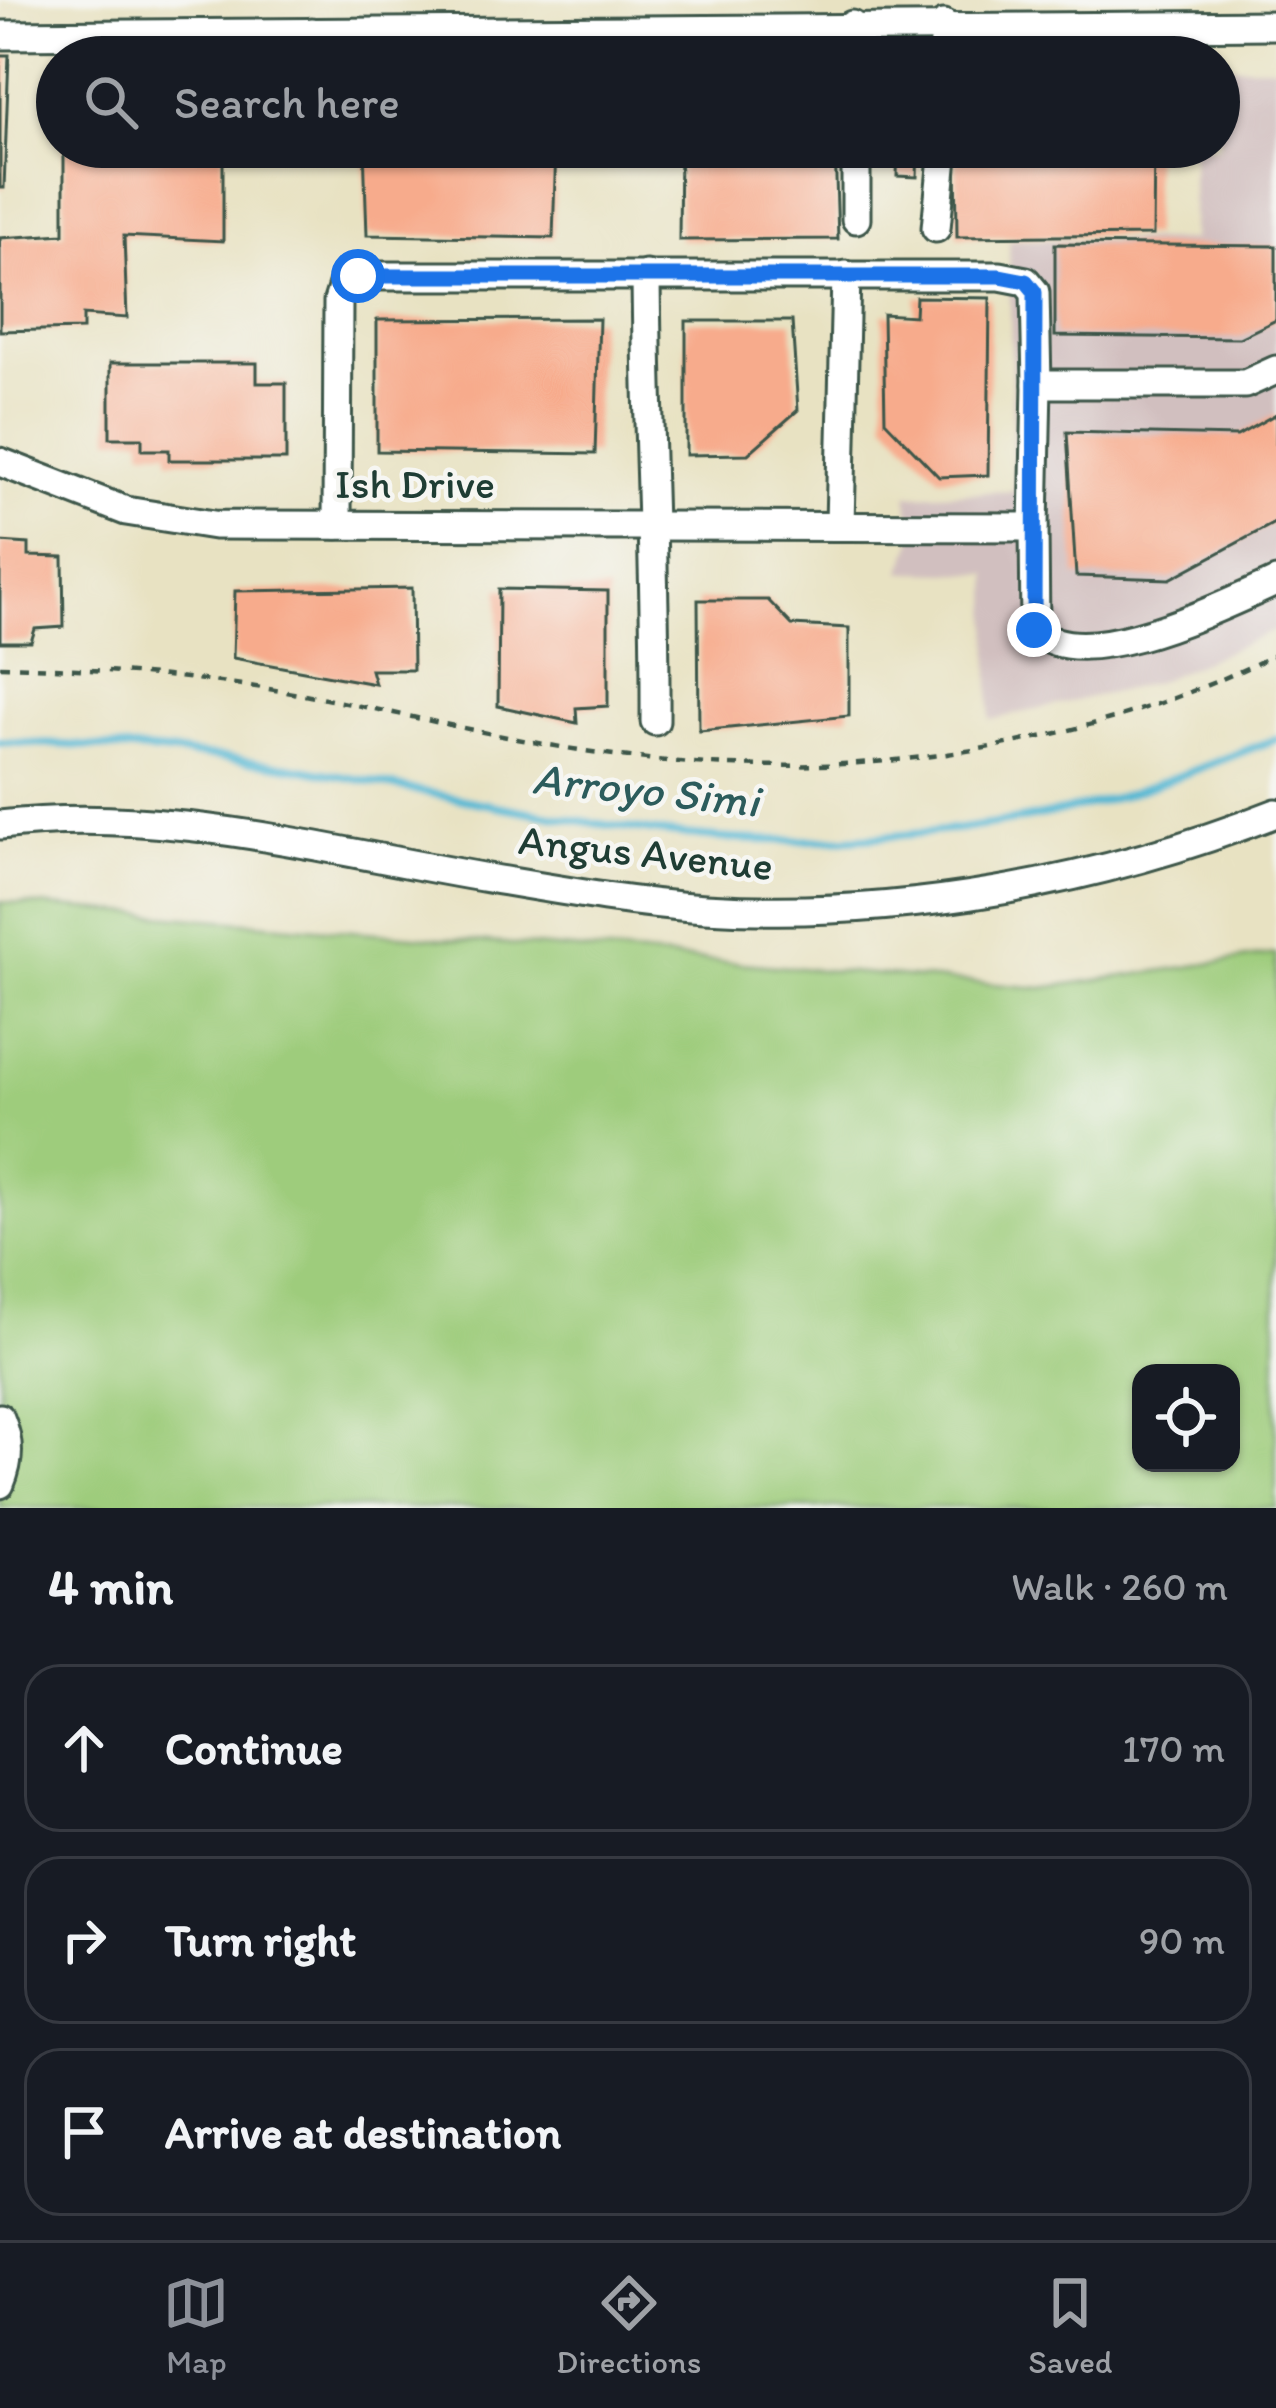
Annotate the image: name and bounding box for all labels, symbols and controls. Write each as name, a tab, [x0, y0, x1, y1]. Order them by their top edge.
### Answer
search box	[36, 36, 1240, 168]
icon: search	[78, 69, 144, 135]
text: Search here	[174, 75, 400, 129]
route start	[331, 249, 385, 303]
street label: Ish Drive	[335, 458, 495, 509]
route end	[1007, 603, 1061, 657]
water label: Arroyo Simi	[530, 750, 766, 828]
street label: Angus Avenue	[516, 814, 776, 891]
map controls	[1132, 1364, 1240, 1472]
button: locate	[1132, 1364, 1240, 1472]
text: 4 min	[48, 1556, 173, 1617]
text: Walk · 260 m	[1011, 1563, 1228, 1610]
icon: ahead	[51, 1715, 117, 1781]
text: Continue	[165, 1721, 343, 1775]
text: 170 m	[1122, 1725, 1225, 1772]
icon: right	[51, 1907, 117, 1973]
text: Turn right	[165, 1913, 356, 1967]
text: 90 m	[1139, 1917, 1225, 1964]
icon: arrive	[51, 2099, 117, 2165]
text: Arrive at destination	[165, 2105, 561, 2159]
tab: Map	[163, 2270, 229, 2381]
tab: Directions	[556, 2270, 701, 2381]
tab: Saved	[1028, 2270, 1113, 2381]

